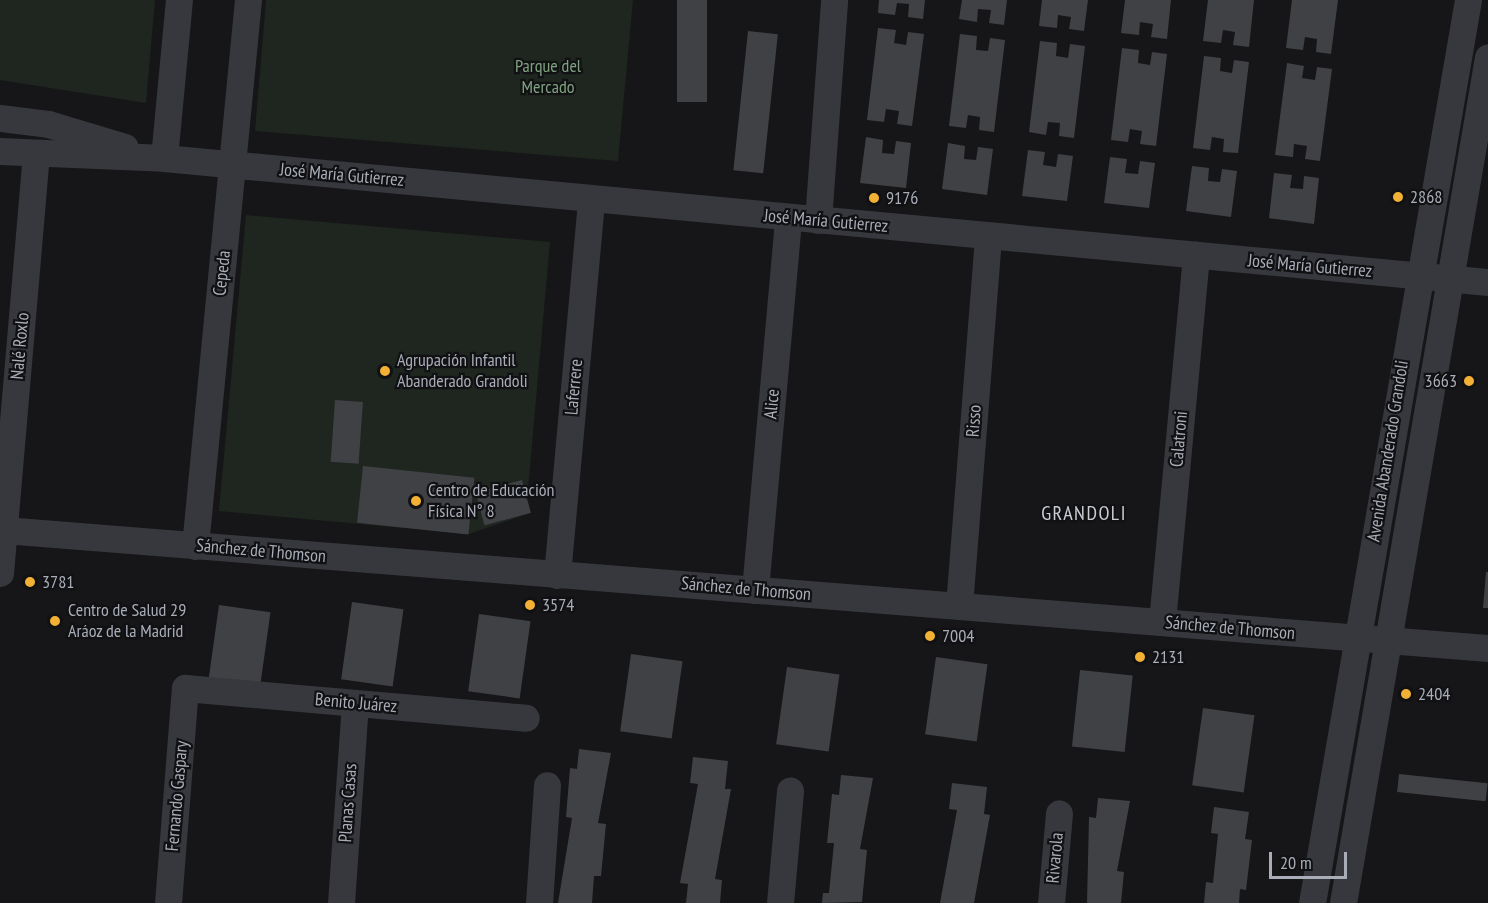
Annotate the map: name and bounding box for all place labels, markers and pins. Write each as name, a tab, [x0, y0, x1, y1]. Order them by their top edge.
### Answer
place label: 2868	[1410, 186, 1442, 208]
place label: 9176	[886, 187, 918, 209]
marker: 2868	[1391, 190, 1405, 204]
marker: 9176	[867, 191, 881, 205]
place label: Agrupación Infantil Abanderado Grandoli	[397, 350, 528, 392]
marker: Agrupación Infantil Abanderado Grandoli	[378, 364, 392, 378]
place label: 3663	[1425, 370, 1457, 392]
marker: 3663	[1462, 374, 1476, 388]
place label: Centro de Educación Física N° 8	[428, 480, 555, 522]
marker: Centro de Educación Física N° 8	[409, 494, 423, 508]
place label: 3781	[42, 571, 74, 593]
marker: 3781	[23, 575, 37, 589]
place label: 3574	[542, 594, 574, 616]
marker: 3574	[523, 598, 537, 612]
place label: Centro de Salud 29 Aráoz de la Madrid	[68, 600, 186, 642]
marker: Centro de Salud 29 Aráoz de la Madrid	[46, 612, 64, 630]
place label: 7004	[942, 625, 974, 647]
marker: 7004	[923, 629, 937, 643]
place label: 2131	[1152, 646, 1184, 668]
marker: 2131	[1133, 650, 1147, 664]
place label: 2404	[1418, 683, 1450, 705]
marker: 2404	[1399, 687, 1413, 701]

